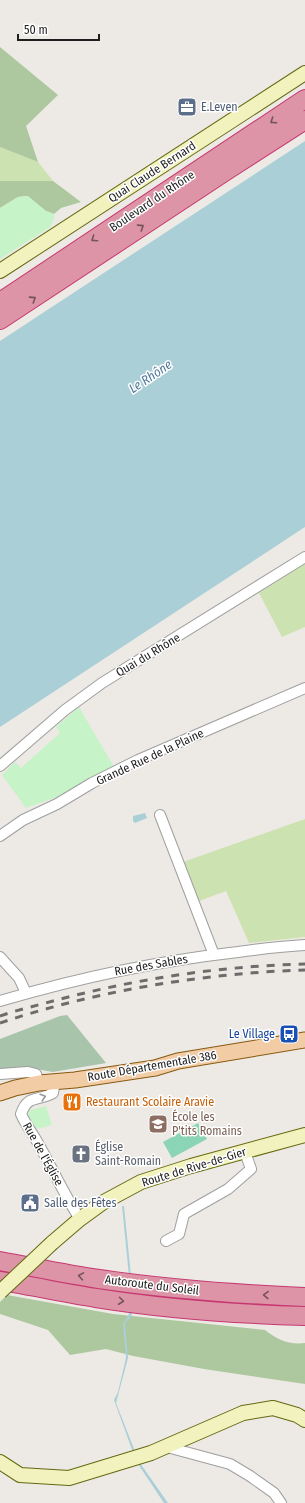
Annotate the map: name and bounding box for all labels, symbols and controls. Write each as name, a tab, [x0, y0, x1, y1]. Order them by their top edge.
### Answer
scale bar	[18, 16, 99, 42]
text: 50 m	[24, 23, 48, 37]
office icon: E.Leven	[176, 96, 198, 118]
place label: E.Leven	[201, 100, 238, 114]
one-way arrow	[270, 116, 277, 123]
street label: Quai Claude Bernard	[106, 139, 198, 205]
street label: Boulevard du Rhône	[107, 167, 197, 235]
one-way arrow	[137, 224, 144, 232]
one-way arrow	[92, 235, 99, 242]
one-way arrow	[28, 297, 35, 304]
water label: Le Rhône	[126, 357, 174, 396]
street label: Quai du Rhône	[113, 630, 183, 680]
street label: Grande Rue de la Plaine	[94, 726, 206, 788]
street label: Rue des Sables	[113, 952, 189, 978]
bus stop icon: Le Village	[278, 1023, 300, 1045]
place label: Le Village	[229, 1027, 275, 1041]
street label: Route Départementale 386	[86, 1048, 218, 1084]
restaurant icon: Restaurant Scolaire Aravie	[61, 1091, 83, 1113]
one-way arrow	[39, 1093, 46, 1102]
place label: Restaurant Scolaire Aravie	[86, 1095, 214, 1109]
place label: École les P'tits Romains	[172, 1109, 242, 1138]
school or university icon: École les P'tits Romains	[147, 1113, 169, 1135]
street label: Rue de l'Église	[20, 1119, 67, 1188]
place label: Église Saint-Romain	[95, 1139, 161, 1168]
church icon: Église Saint-Romain	[70, 1143, 92, 1165]
street label: Route de Rive-de-Gier	[140, 1144, 249, 1190]
public building icon: Salle des Fêtes	[19, 1192, 41, 1214]
place label: Salle des Fêtes	[44, 1196, 117, 1210]
one-way arrow	[78, 1272, 84, 1281]
street label: Autoroute du Soleil	[104, 1272, 200, 1298]
one-way arrow	[263, 1291, 269, 1299]
one-way arrow	[118, 1296, 124, 1305]

